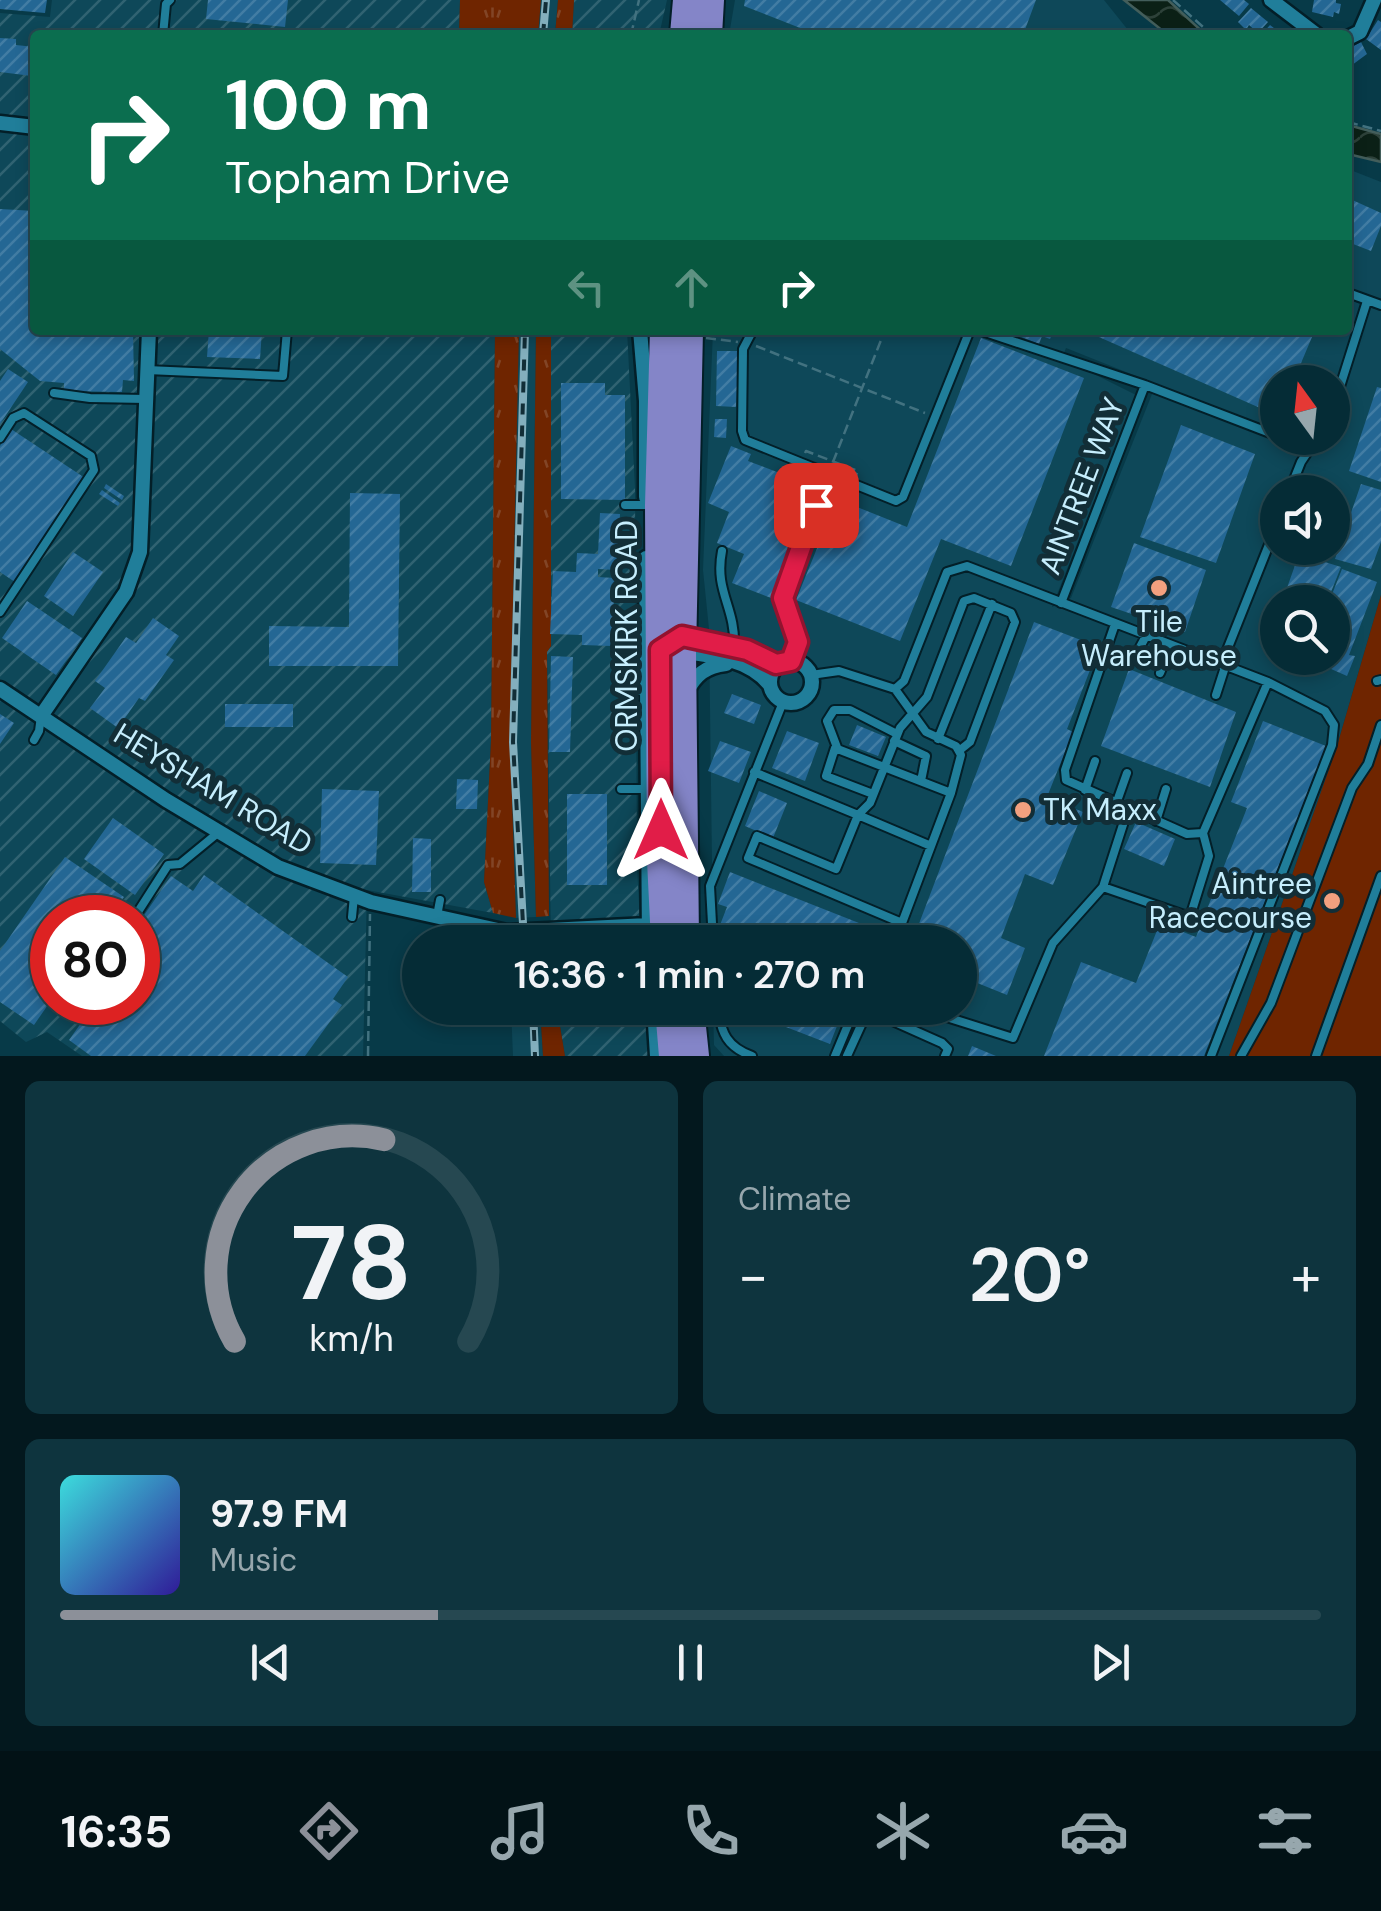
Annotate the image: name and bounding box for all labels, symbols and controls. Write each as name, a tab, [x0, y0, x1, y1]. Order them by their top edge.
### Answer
text: 100 m	[225, 60, 431, 151]
icon: right	[60, 70, 190, 200]
text: Topham Drive	[225, 148, 510, 207]
icon: left	[559, 260, 614, 315]
icon: ahead	[664, 260, 719, 315]
icon: right	[769, 260, 824, 315]
north arrow	[1260, 365, 1350, 455]
map controls	[1260, 365, 1350, 675]
street label: AINTREE WAY	[1030, 392, 1133, 580]
pin	[774, 463, 859, 548]
button: sound	[1260, 475, 1350, 565]
icon: arrive	[789, 478, 844, 533]
street label: ORMSKIRK ROAD	[607, 520, 646, 752]
marker: Tile Warehouse	[1148, 577, 1170, 599]
button: search	[1260, 585, 1350, 675]
place label: Tile Warehouse	[1081, 602, 1237, 675]
street label: HEYSHAM ROAD	[107, 714, 320, 863]
position arrow	[609, 778, 713, 882]
place label: TK Maxx	[1043, 790, 1157, 829]
marker: TK Maxx	[1012, 799, 1034, 821]
place label: Aintree Racecourse	[1149, 864, 1312, 937]
marker: Aintree Racecourse	[1321, 890, 1343, 912]
speed limit sign: 80	[30, 895, 160, 1025]
text: 16:36 · 1 min · 270 m	[514, 950, 865, 1000]
text: Climate	[738, 1178, 852, 1220]
text: 78	[291, 1196, 412, 1331]
text: 20°	[969, 1227, 1090, 1324]
text: −	[738, 1240, 768, 1312]
text: +	[1291, 1240, 1321, 1312]
text: km/h	[309, 1316, 394, 1362]
text: 97.9 FM	[210, 1489, 348, 1539]
text: Music	[210, 1539, 297, 1581]
icon: previous	[243, 1635, 298, 1690]
icon: pause	[663, 1635, 718, 1690]
icon: next	[1083, 1635, 1138, 1690]
icon: directions	[294, 1796, 364, 1866]
icon: music	[485, 1796, 555, 1866]
icon: phone	[676, 1796, 746, 1866]
icon: climate	[868, 1796, 938, 1866]
icon: car	[1059, 1796, 1129, 1866]
icon: filters	[1250, 1796, 1320, 1866]
text: 16:35	[61, 1802, 172, 1861]

